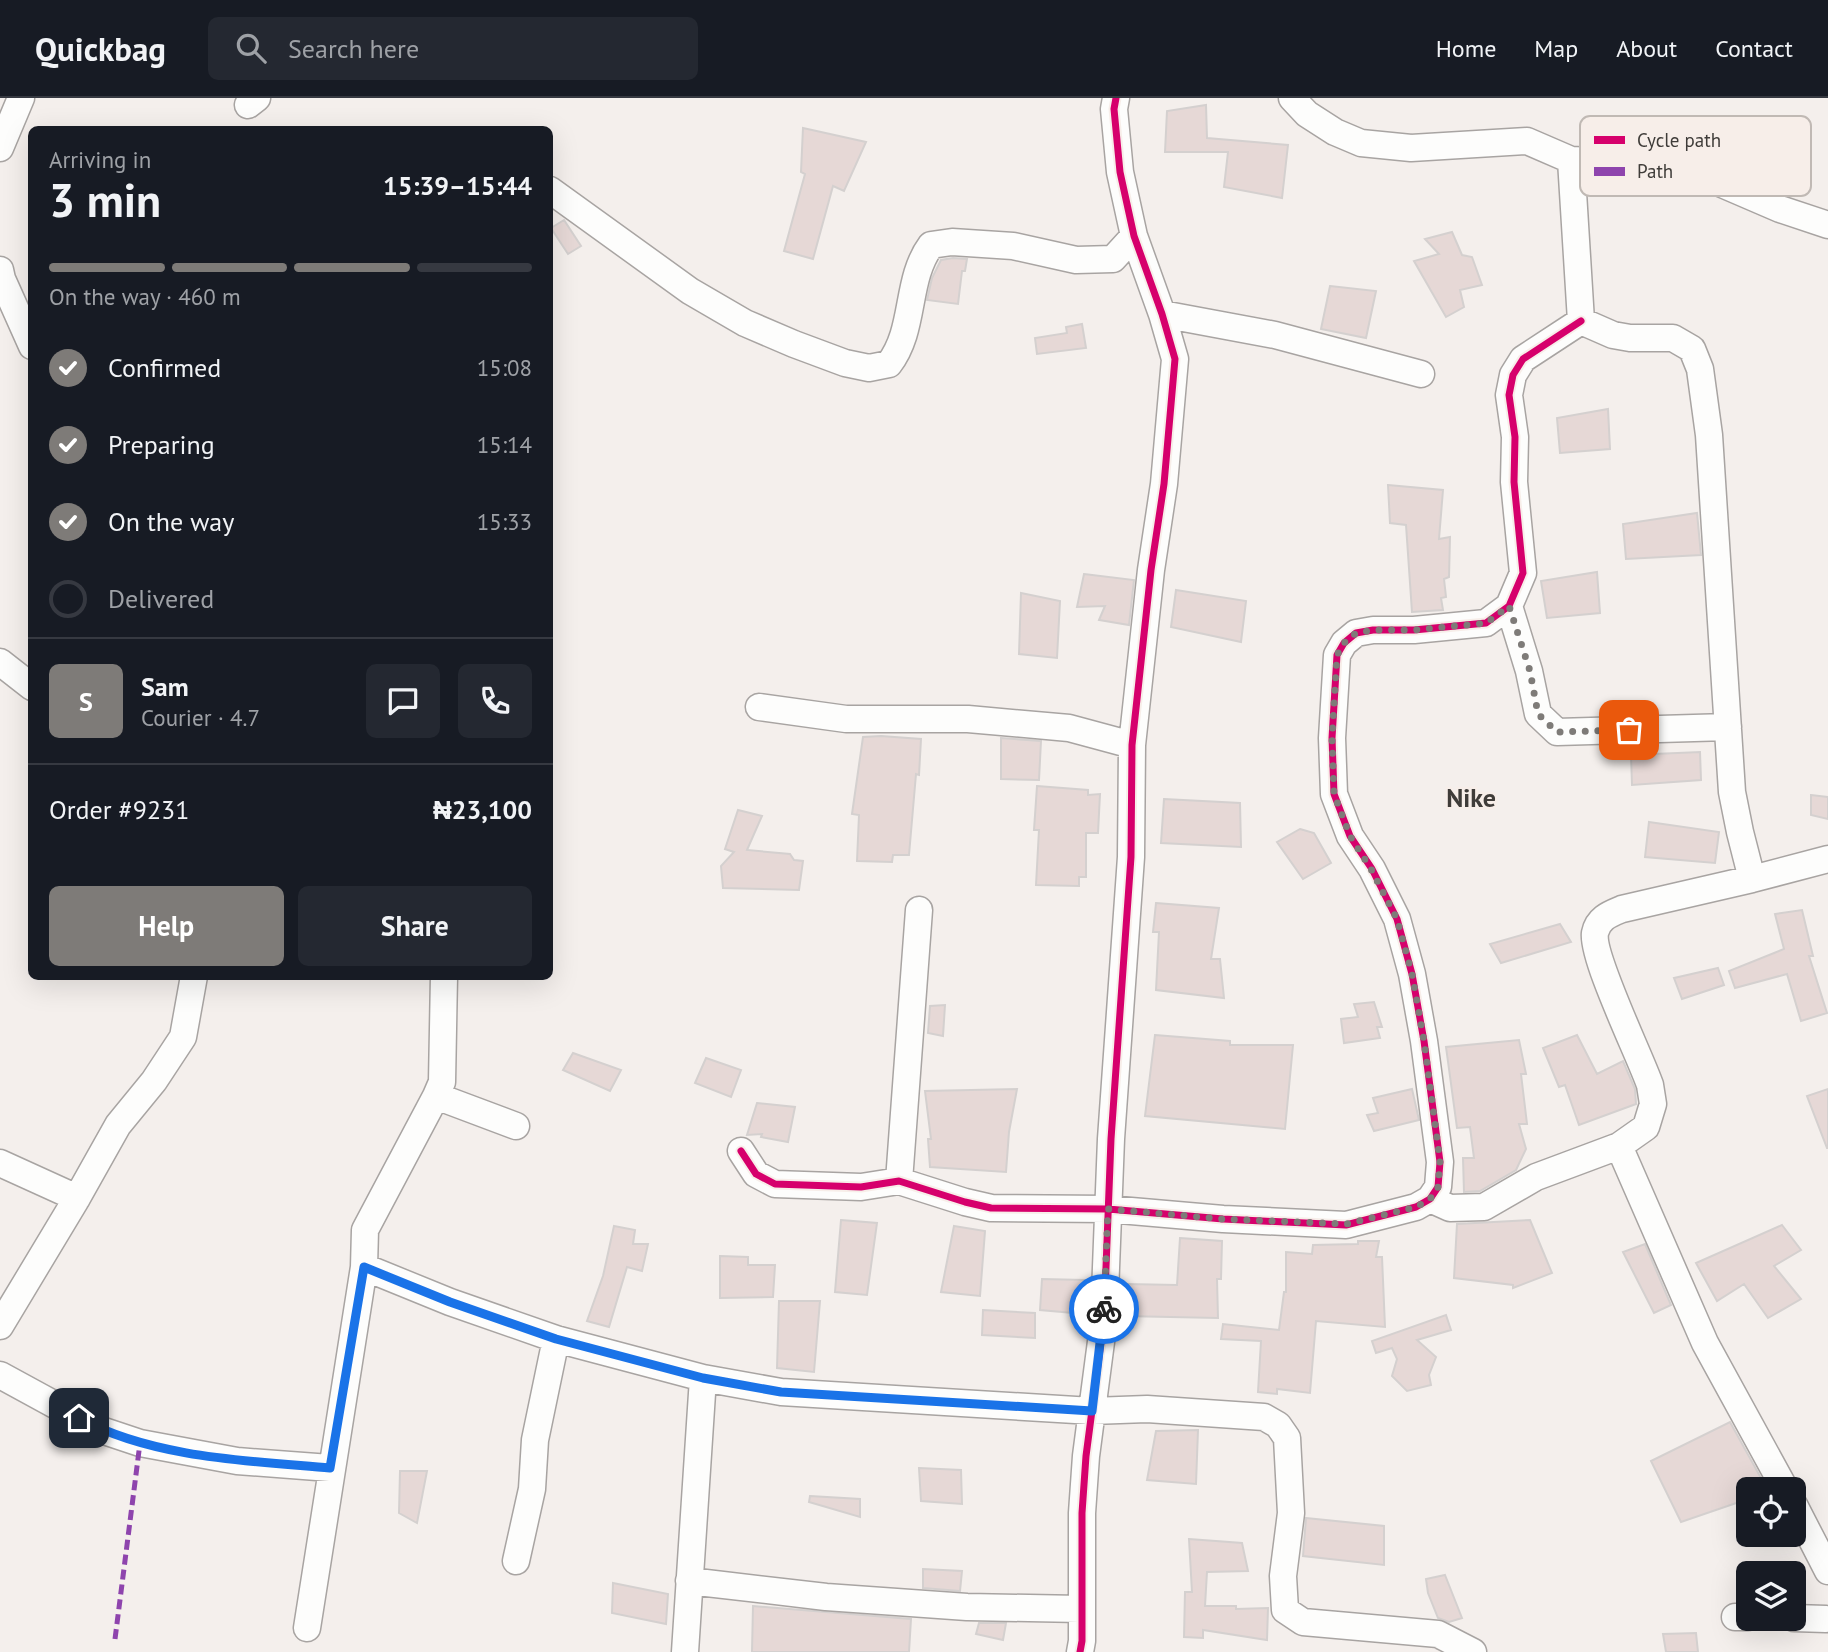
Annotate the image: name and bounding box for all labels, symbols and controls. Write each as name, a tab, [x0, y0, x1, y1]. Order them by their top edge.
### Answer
search box	[208, 17, 698, 80]
text: Quickbag	[35, 27, 166, 70]
icon: search	[232, 29, 270, 67]
text: Search here	[288, 32, 419, 65]
text: Home	[1436, 33, 1496, 64]
text: Map	[1534, 33, 1578, 64]
text: About	[1616, 33, 1677, 64]
text: Contact	[1715, 33, 1793, 64]
legend	[1580, 116, 1811, 196]
text: Cycle path	[1637, 128, 1721, 152]
text: Arriving in	[49, 145, 151, 174]
text: Path	[1637, 159, 1673, 183]
text: 15:39–15:44	[383, 169, 532, 202]
text: 3 min	[49, 170, 161, 230]
text: On the way · 460 m	[49, 282, 241, 311]
icon: check	[49, 349, 87, 387]
text: Confirmed	[108, 351, 221, 384]
text: 15:08	[477, 353, 532, 382]
icon: check	[49, 426, 87, 464]
text: Preparing	[108, 428, 215, 461]
text: 15:14	[477, 430, 532, 459]
icon: check	[49, 503, 87, 541]
text: On the way	[108, 505, 234, 538]
text: 15:33	[477, 507, 532, 536]
text: Delivered	[108, 582, 214, 615]
button: chat	[366, 664, 440, 738]
button: phone	[458, 664, 532, 738]
text: Sam	[141, 670, 189, 703]
text: S	[79, 685, 93, 718]
pin	[1599, 700, 1659, 760]
text: Courier · 4.7	[141, 703, 260, 732]
icon: bag	[1610, 711, 1648, 749]
district label: Nike	[1446, 781, 1496, 814]
text: Order #9231	[49, 793, 189, 826]
text: ₦23,100	[433, 793, 532, 826]
button: Help	[49, 886, 284, 966]
button: Share	[298, 886, 532, 966]
courier	[1069, 1274, 1139, 1344]
icon: bike	[1085, 1290, 1123, 1328]
pin	[49, 1388, 109, 1448]
icon: home	[60, 1399, 98, 1437]
map controls	[1736, 1477, 1806, 1631]
button: locate	[1736, 1477, 1806, 1547]
button: layers	[1736, 1561, 1806, 1631]

